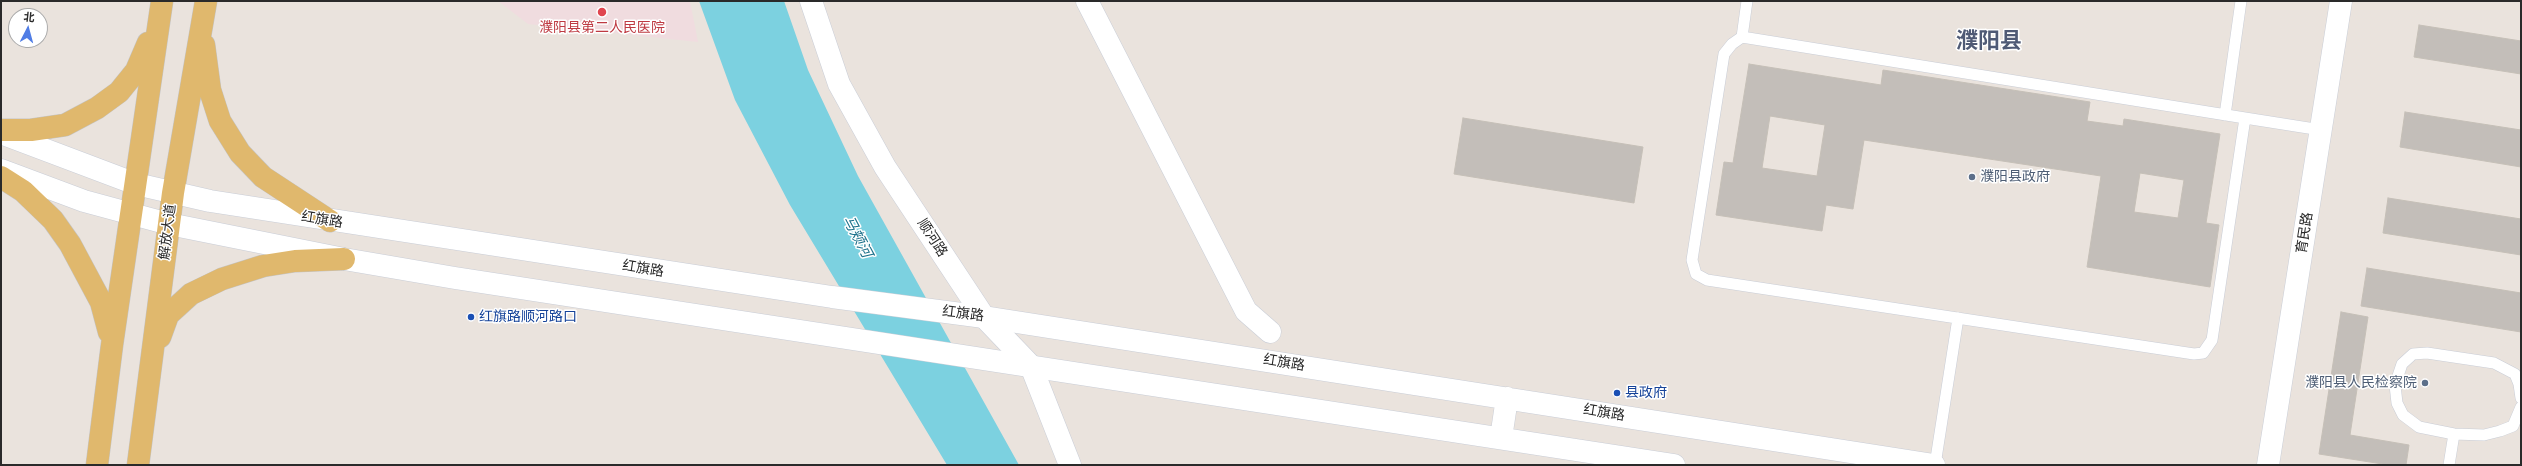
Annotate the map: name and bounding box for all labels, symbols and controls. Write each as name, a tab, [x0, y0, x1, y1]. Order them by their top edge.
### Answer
marker: 濮阳县第二人民医院	[596, 6, 608, 18]
north arrow	[8, 8, 48, 48]
text: 北	[23, 11, 35, 24]
place label: 濮阳县第二人民医院	[539, 20, 665, 36]
district label: 濮阳县	[1956, 29, 2022, 55]
place label: 濮阳县政府	[1980, 169, 2050, 185]
marker: 濮阳县政府	[1967, 172, 1977, 182]
street label: 解放大道	[156, 203, 180, 261]
street label: 红旗路	[300, 208, 344, 232]
street label: 育民路	[2293, 211, 2317, 255]
water label: 马颊河	[838, 213, 876, 261]
street label: 顺河路	[914, 216, 950, 260]
street label: 红旗路	[621, 257, 665, 281]
street label: 红旗路	[941, 303, 985, 325]
place label: 红旗路顺河路口	[479, 309, 577, 325]
marker: 红旗路顺河路口	[466, 312, 476, 322]
street label: 红旗路	[1262, 351, 1306, 375]
place label: 濮阳县人民检察院	[2305, 375, 2417, 391]
marker: 濮阳县人民检察院	[2420, 378, 2430, 388]
place label: 县政府	[1625, 385, 1667, 401]
marker: 县政府	[1612, 388, 1622, 398]
street label: 红旗路	[1582, 401, 1626, 425]

